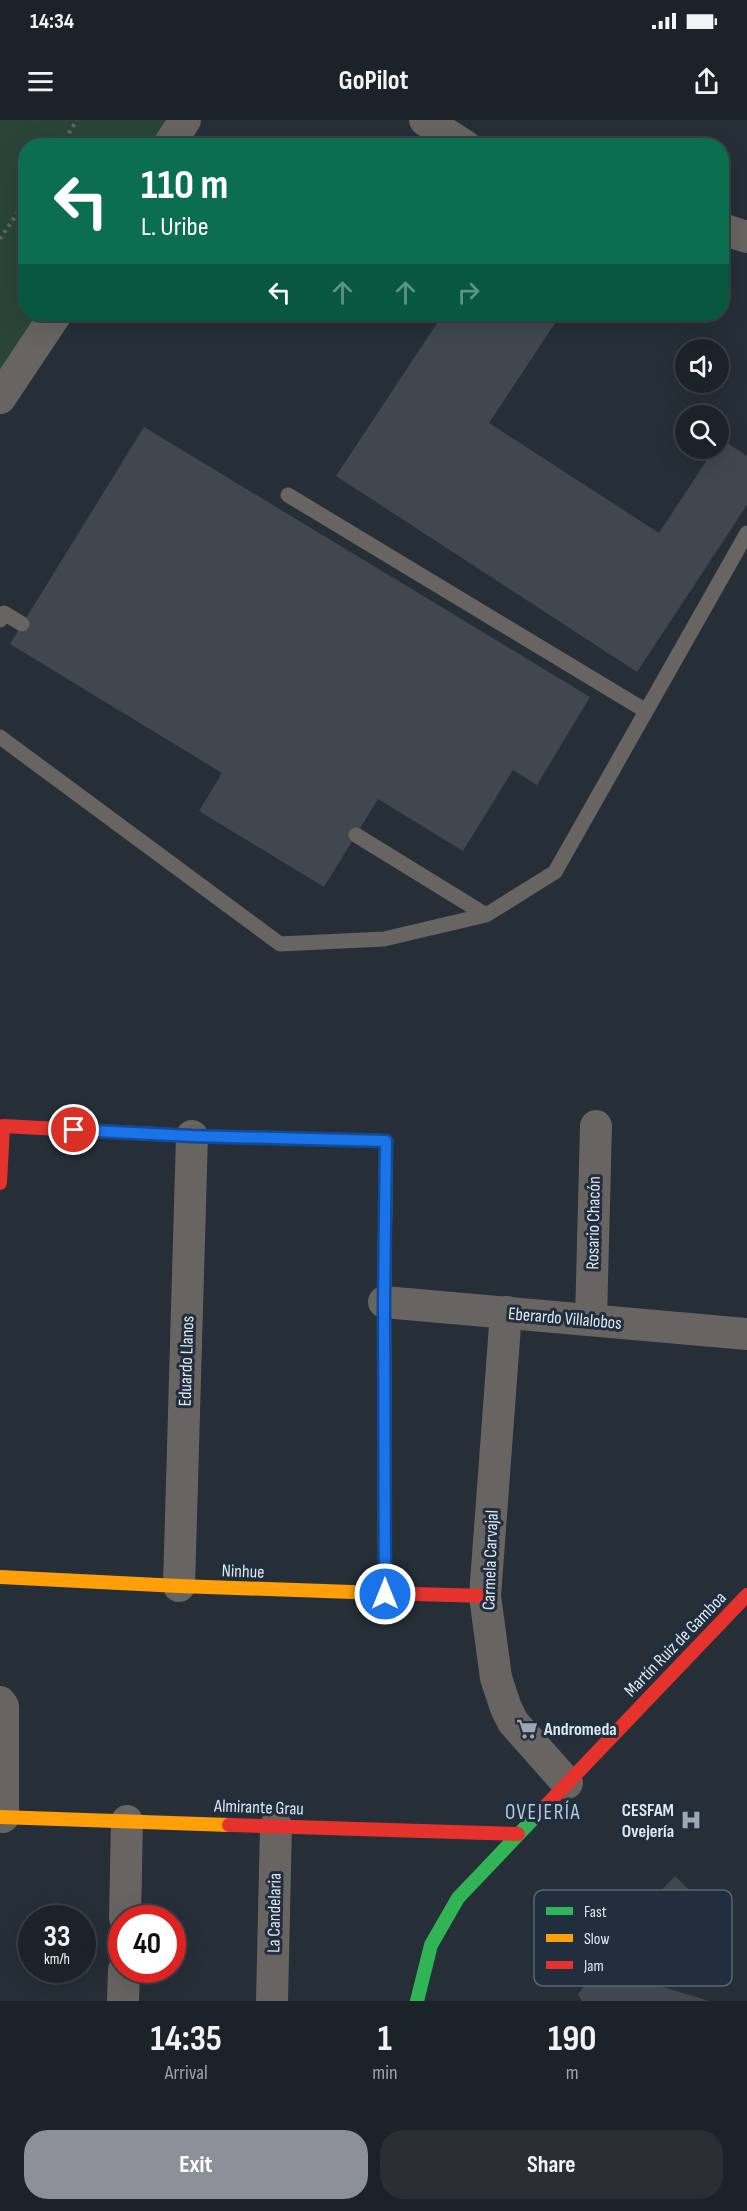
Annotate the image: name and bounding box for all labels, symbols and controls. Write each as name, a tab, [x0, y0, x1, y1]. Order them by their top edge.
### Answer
text: 14:34	[30, 8, 74, 35]
icon: menu	[24, 65, 57, 98]
text: GoPilot	[339, 65, 408, 97]
icon: share	[690, 65, 723, 98]
text: 110 m	[141, 160, 228, 211]
icon: left	[42, 162, 120, 240]
text: L. Uribe	[141, 211, 209, 243]
icon: left	[263, 276, 296, 309]
icon: ahead	[326, 276, 359, 309]
icon: ahead	[389, 276, 422, 309]
icon: right	[452, 276, 485, 309]
map controls	[675, 339, 729, 459]
button: sound	[675, 339, 729, 393]
button: search	[675, 405, 729, 459]
pin	[48, 1104, 99, 1155]
icon: arrive	[57, 1113, 90, 1146]
street label: Rosario Chacón	[582, 1176, 605, 1270]
street label: Eberardo Villalobos	[507, 1303, 623, 1334]
street label: Eduardo Llanos	[174, 1315, 199, 1407]
street label: Carmela Carvajal	[478, 1510, 503, 1610]
street label: Ninhue	[221, 1560, 265, 1583]
position arrow	[353, 1562, 417, 1626]
street label: Martín Ruiz de Gamboa	[620, 1587, 731, 1701]
supermarket icon: Andromeda	[515, 1717, 539, 1741]
place label: Andromeda	[543, 1719, 617, 1740]
street label: Almirante Grau	[213, 1795, 304, 1820]
district label: OVEJERÍA	[505, 1800, 581, 1825]
place label: CESFAM Ovejería	[622, 1800, 674, 1842]
hospital icon: CESFAM Ovejería	[679, 1808, 703, 1832]
street label: La Candelaria	[263, 1873, 286, 1953]
legend	[534, 1890, 732, 1986]
text: Fast	[584, 1903, 607, 1922]
speed limit sign: 40	[108, 1905, 186, 1983]
text: 33	[44, 1919, 70, 1955]
text: Slow	[584, 1930, 609, 1949]
text: km/h	[44, 1950, 70, 1969]
text: Jam	[583, 1957, 604, 1976]
text: 14:35	[151, 2018, 222, 2061]
text: 1	[378, 2018, 392, 2061]
text: 190	[548, 2018, 596, 2061]
text: Arrival	[165, 2061, 208, 2085]
text: min	[372, 2061, 397, 2085]
text: m	[566, 2061, 579, 2085]
button: Exit	[24, 2130, 368, 2199]
button: Share	[380, 2130, 723, 2199]

